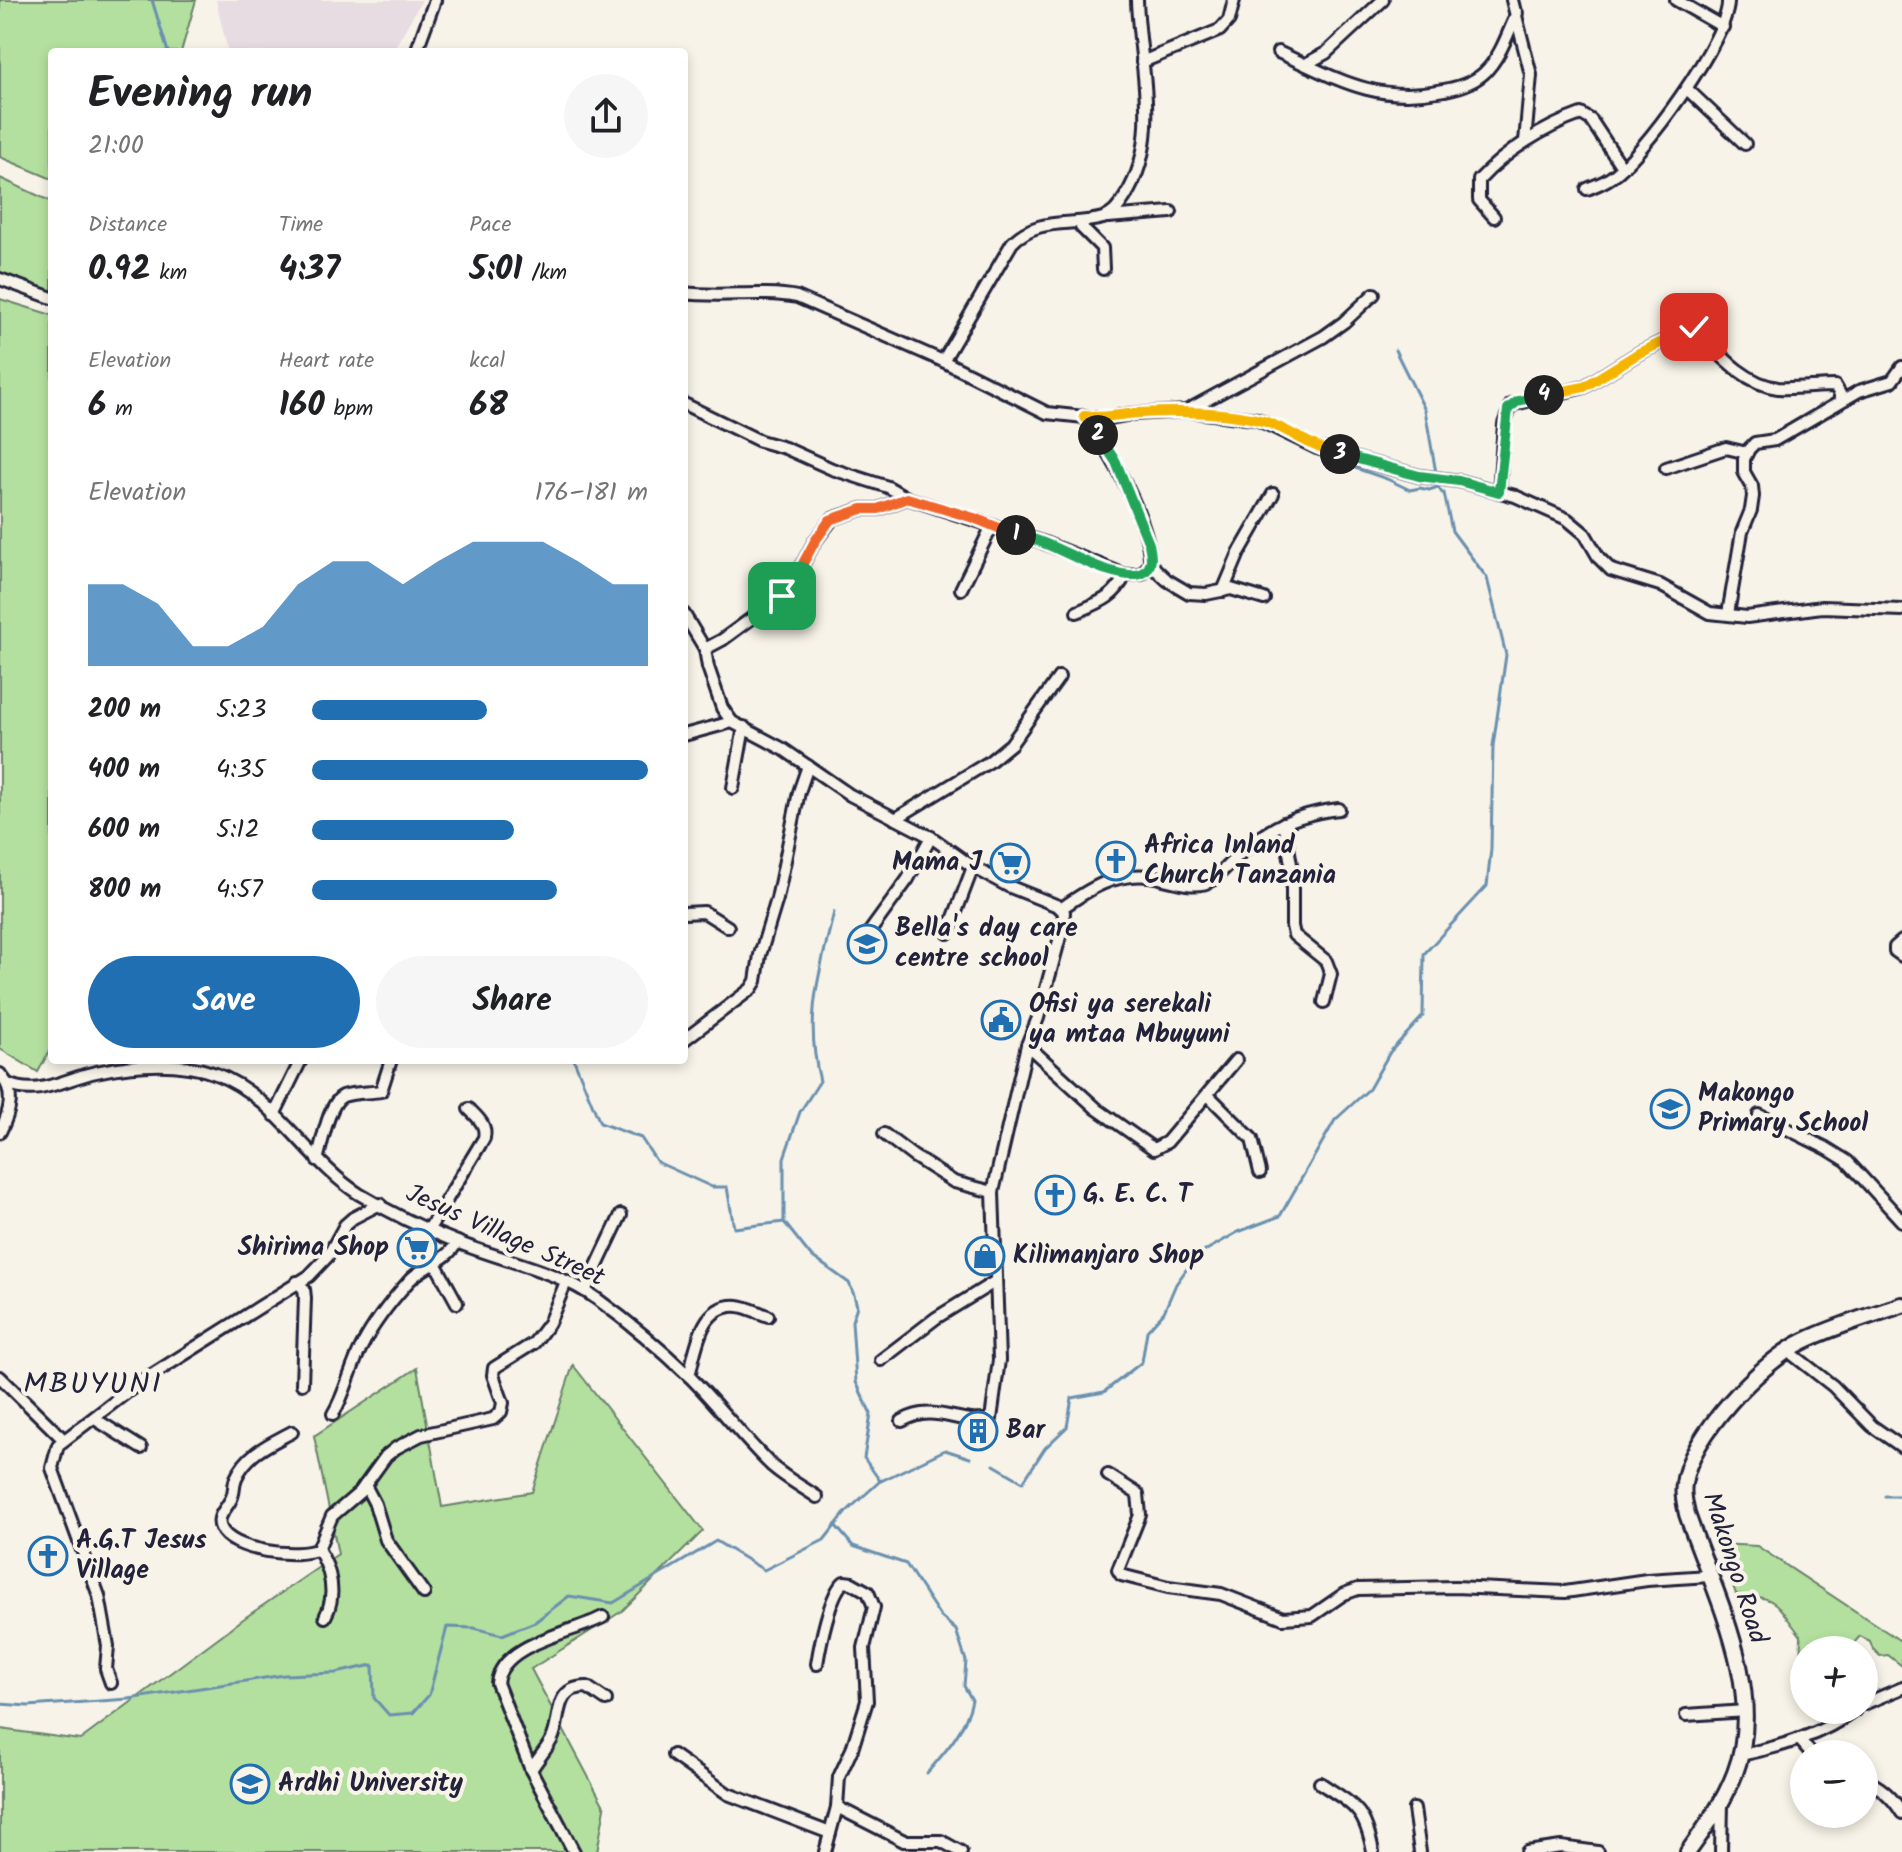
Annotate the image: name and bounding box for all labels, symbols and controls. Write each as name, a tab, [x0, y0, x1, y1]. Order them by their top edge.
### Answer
text: Evening run	[88, 60, 312, 130]
button: share	[564, 74, 648, 158]
text: 21:00	[88, 125, 144, 167]
text: Distance	[88, 208, 167, 243]
text: Time	[279, 208, 323, 243]
text: Pace	[469, 208, 511, 243]
text: 0.92	[88, 243, 151, 297]
text: 4:37	[279, 243, 340, 297]
text: 5:01	[469, 243, 523, 297]
text: km	[151, 256, 187, 291]
text: /km	[523, 256, 567, 291]
pin	[1660, 293, 1728, 361]
icon: check	[1672, 305, 1716, 349]
text: Elevation	[88, 344, 171, 379]
text: Heart rate	[279, 344, 374, 379]
text: kcal	[469, 344, 505, 379]
pin: 4	[1524, 375, 1564, 415]
text: 4	[1538, 377, 1550, 412]
text: 6	[88, 379, 106, 433]
text: 160	[279, 379, 325, 433]
text: 68	[469, 379, 508, 433]
text: m	[106, 392, 133, 427]
text: bpm	[325, 392, 373, 427]
pin: 2	[1078, 415, 1118, 455]
text: 2	[1092, 417, 1104, 452]
pin: 3	[1320, 434, 1360, 474]
text: 3	[1334, 436, 1346, 471]
text: Elevation	[88, 472, 186, 514]
text: 176–181 m	[534, 472, 648, 514]
pin: 1	[996, 515, 1036, 555]
text: 1	[1013, 517, 1019, 552]
pin	[748, 562, 816, 630]
icon: arrive	[760, 574, 804, 618]
text: 200 m	[88, 689, 161, 731]
text: 5:23	[216, 689, 266, 731]
text: 400 m	[88, 749, 160, 791]
text: 4:35	[216, 749, 266, 791]
text: 600 m	[88, 809, 160, 851]
text: 5:12	[216, 809, 260, 851]
place label: Africa Inland Church Tanzania	[1144, 825, 1336, 897]
church icon: Africa Inland Church Tanzania	[1095, 840, 1137, 882]
place label: Mama J	[892, 842, 983, 884]
supermarket icon: Mama J	[989, 842, 1031, 884]
text: 800 m	[88, 869, 161, 911]
text: 4:57	[216, 869, 263, 911]
place label: Bella's day care centre school	[895, 908, 1078, 980]
school or university icon: Bella's day care centre school	[846, 923, 888, 965]
button: Save	[88, 956, 360, 1048]
button: Share	[376, 956, 648, 1048]
place label: Ofisi ya serekali ya mtaa Mbuyuni	[1028, 984, 1231, 1056]
public building icon: Ofisi ya serekali ya mtaa Mbuyuni	[980, 999, 1022, 1041]
place label: Makongo Primary School	[1698, 1073, 1868, 1145]
school or university icon: Makongo Primary School	[1649, 1088, 1691, 1130]
street label: Jesus Village Street	[399, 1173, 612, 1299]
church icon: G. E. C. T	[1034, 1174, 1076, 1216]
place label: G. E. C. T	[1083, 1174, 1194, 1216]
place label: Shirima Shop	[238, 1227, 389, 1269]
supermarket icon: Shirima Shop	[396, 1227, 438, 1269]
shop icon: Kilimanjaro Shop	[964, 1235, 1006, 1277]
place label: Kilimanjaro Shop	[1013, 1235, 1204, 1277]
district label: MBUYUNI	[23, 1361, 163, 1409]
building icon: Bar	[957, 1410, 999, 1452]
place label: Bar	[1006, 1410, 1046, 1452]
street label: Makongo Road	[1690, 1487, 1779, 1650]
place label: A.G.T Jesus Village	[76, 1520, 207, 1592]
church icon: A.G.T Jesus Village	[27, 1535, 69, 1577]
map controls	[1790, 1636, 1878, 1828]
button: +	[1790, 1636, 1878, 1724]
button: −	[1790, 1740, 1878, 1828]
school or university icon: Ardhi University	[229, 1763, 271, 1805]
place label: Ardhi University	[278, 1763, 464, 1805]

